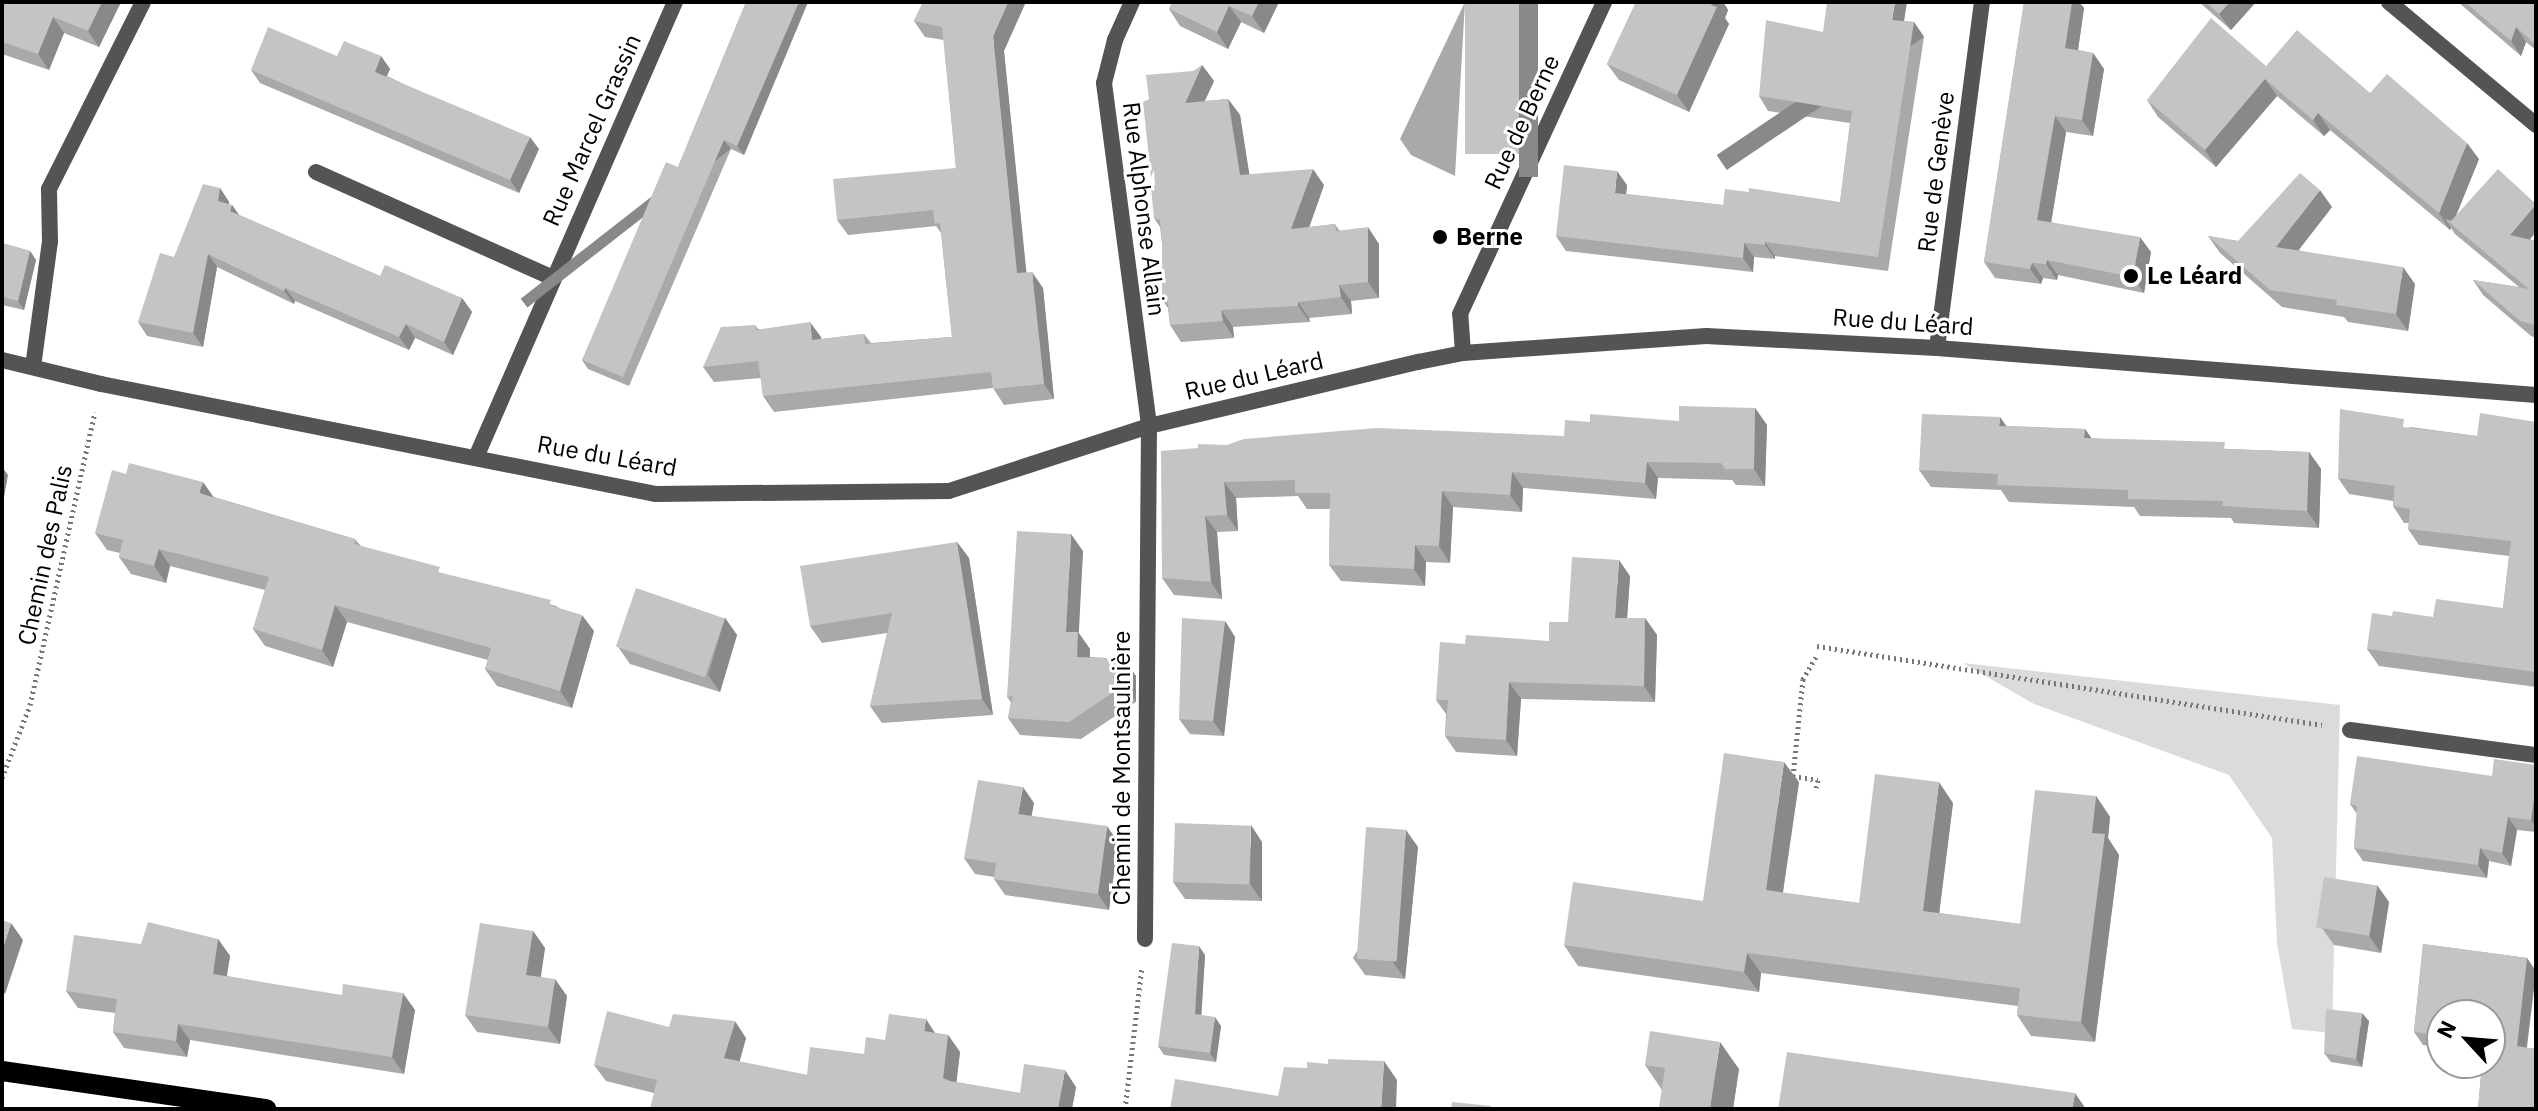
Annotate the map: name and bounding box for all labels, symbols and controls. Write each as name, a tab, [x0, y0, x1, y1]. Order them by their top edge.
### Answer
street label: Rue Marcel Grassin	[537, 30, 647, 230]
street label: Rue de Berne	[1478, 50, 1566, 194]
street label: Rue de Genève	[1912, 90, 1960, 254]
street label: Rue Alphonse Allain	[1117, 100, 1171, 318]
place label: Berne	[1456, 223, 1523, 251]
marker: Berne	[1431, 228, 1449, 246]
place label: Le Léard	[2147, 262, 2242, 290]
marker: Le Léard	[2122, 267, 2140, 285]
street label: Rue du Léard	[1831, 303, 1975, 341]
street label: Rue du Léard	[1182, 346, 1326, 406]
street label: Rue du Léard	[535, 430, 679, 482]
street label: Chemin des Palis	[12, 462, 78, 648]
street label: Chemin de Montsaulnière	[1108, 630, 1136, 906]
north arrow	[2426, 999, 2506, 1079]
text: N	[2429, 1016, 2462, 1043]

